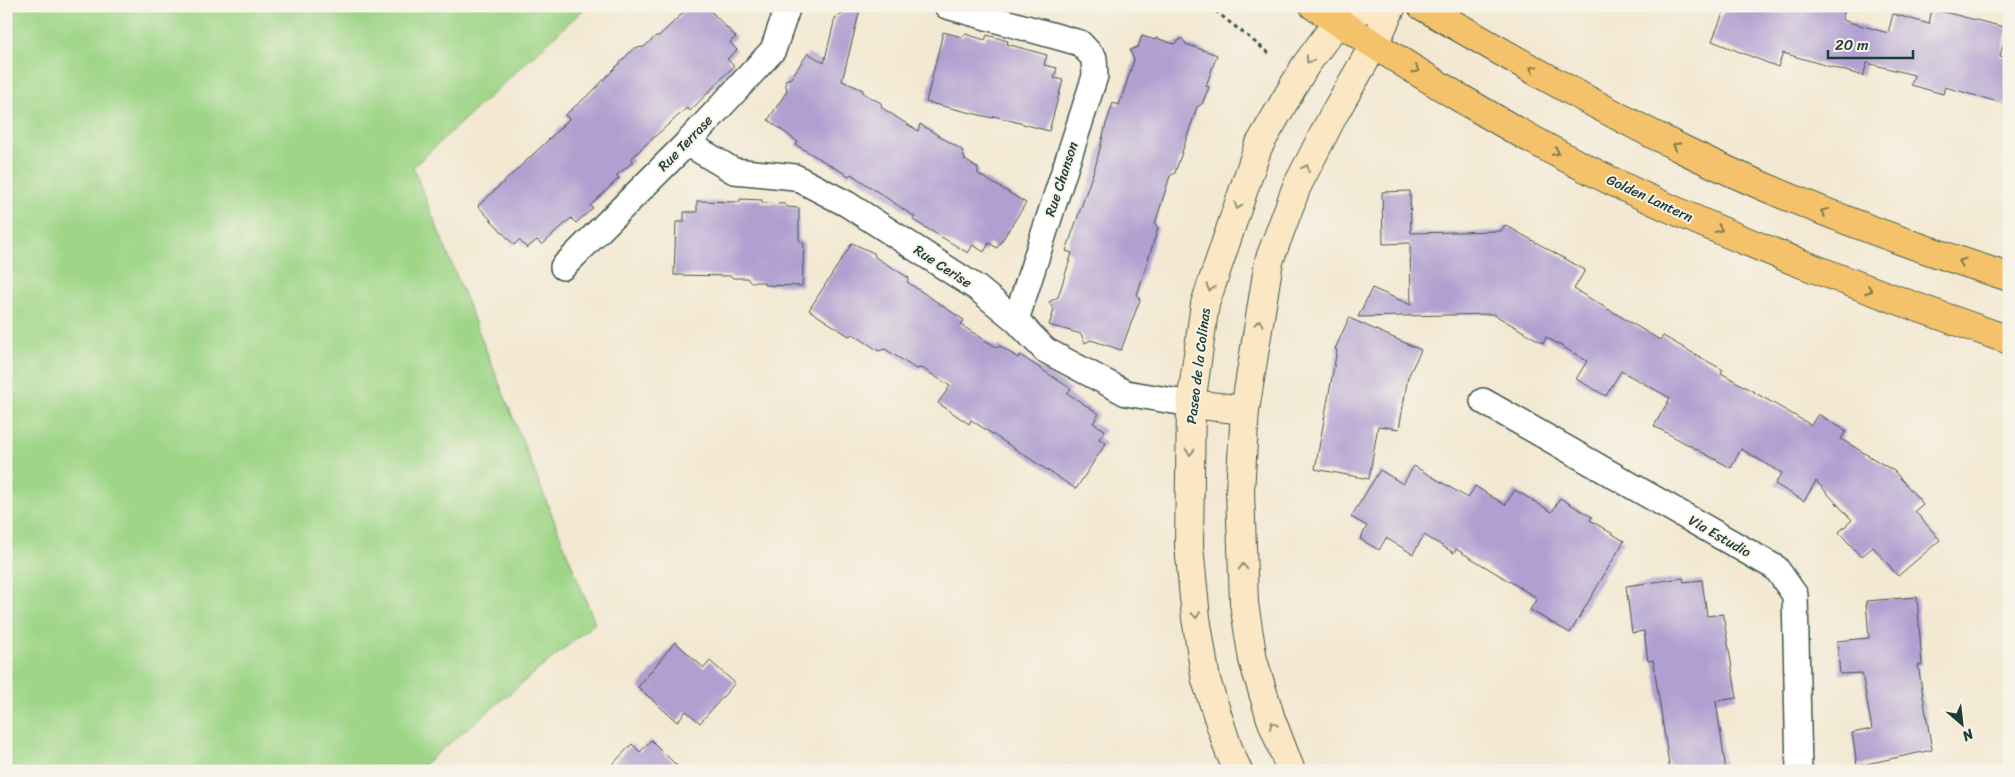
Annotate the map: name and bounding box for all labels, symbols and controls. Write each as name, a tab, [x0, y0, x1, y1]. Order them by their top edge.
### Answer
scale bar	[1828, 28, 1912, 60]
text: 20 m	[1835, 32, 1869, 58]
one-way arrow	[1306, 55, 1315, 64]
one-way arrow	[1411, 63, 1420, 73]
one-way arrow	[1529, 66, 1538, 76]
street label: Rue Terrase	[652, 109, 719, 178]
street label: Rue Chanson	[1038, 138, 1086, 220]
one-way arrow	[1672, 142, 1681, 152]
one-way arrow	[1551, 146, 1560, 156]
one-way arrow	[1300, 164, 1310, 173]
street label: Golden Lantern	[1602, 167, 1698, 230]
one-way arrow	[1234, 201, 1244, 209]
one-way arrow	[1821, 207, 1829, 217]
one-way arrow	[1714, 223, 1723, 234]
street label: Rue Cerise	[908, 238, 977, 295]
one-way arrow	[1959, 258, 1967, 268]
one-way arrow	[1206, 283, 1216, 292]
one-way arrow	[1865, 284, 1873, 294]
street label: Paseo de la Colinas	[1179, 307, 1218, 425]
one-way arrow	[1254, 318, 1264, 327]
one-way arrow	[1185, 449, 1195, 457]
street label: Via Estudio	[1684, 508, 1756, 565]
one-way arrow	[1238, 562, 1248, 570]
one-way arrow	[1190, 611, 1201, 619]
north arrow	[1938, 700, 1988, 750]
one-way arrow	[1269, 721, 1279, 730]
text: N	[1957, 721, 1979, 748]

